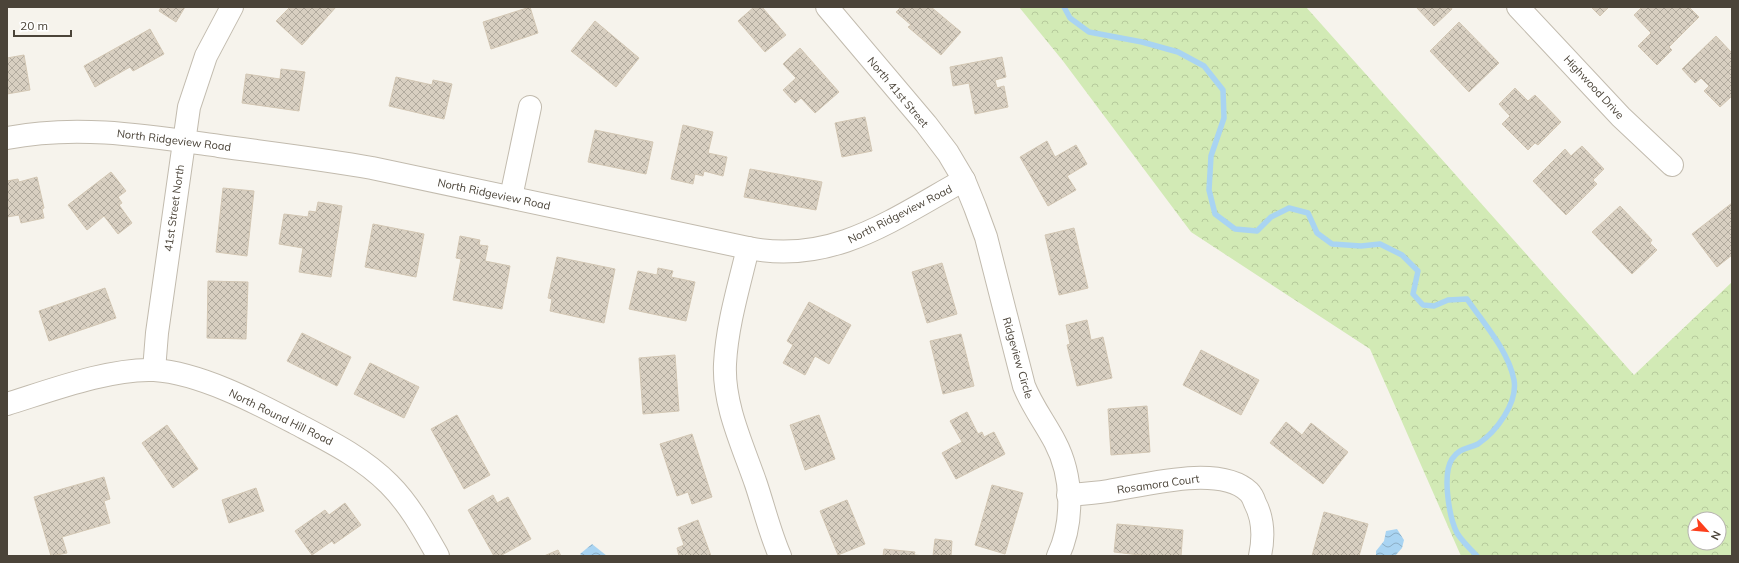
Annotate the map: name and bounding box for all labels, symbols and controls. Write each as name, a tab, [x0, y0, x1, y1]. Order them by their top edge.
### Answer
scale bar	[14, 12, 71, 38]
text: 20 m	[20, 18, 48, 33]
street label: Highwood Drive	[1561, 52, 1627, 122]
street label: North 41st Street	[864, 54, 932, 130]
street label: North Ridgeview Road	[116, 126, 232, 154]
street label: 41st Street North	[161, 164, 187, 252]
street label: North Ridgeview Road	[436, 175, 552, 213]
street label: North Ridgeview Road	[846, 182, 954, 246]
street label: Ridgeview Circle	[1000, 316, 1036, 400]
street label: North Round Hill Road	[227, 386, 335, 448]
street label: Rosamora Court	[1116, 471, 1200, 497]
north arrow	[1687, 511, 1727, 551]
text: N	[1708, 529, 1724, 542]

